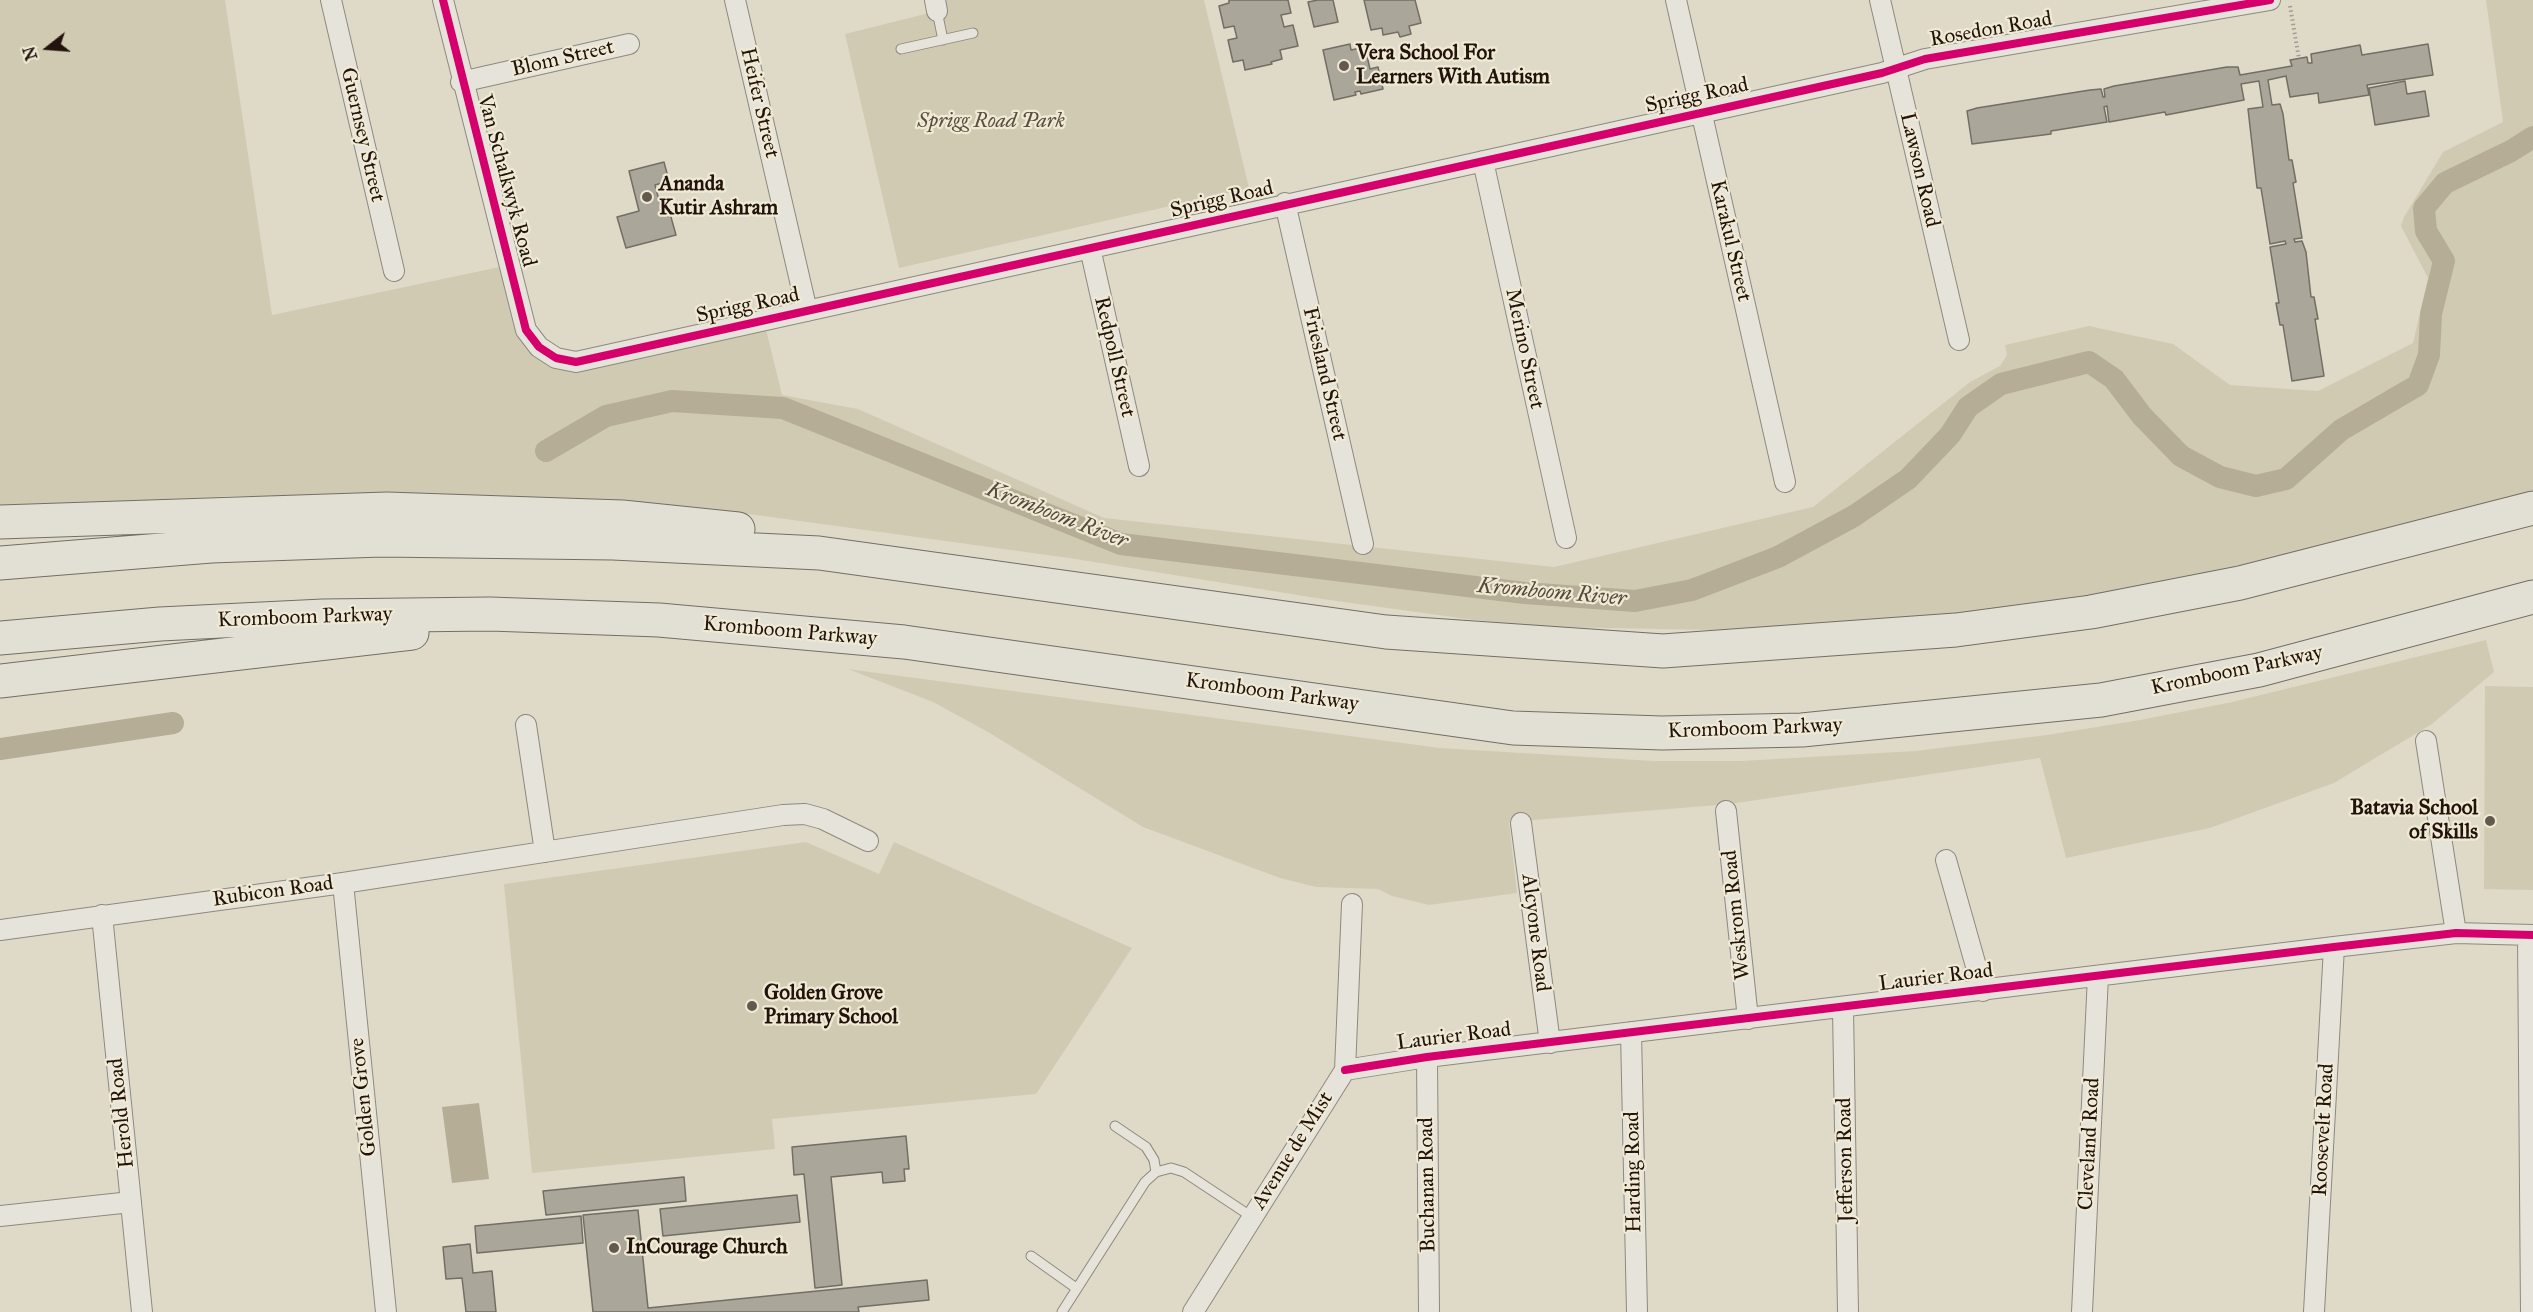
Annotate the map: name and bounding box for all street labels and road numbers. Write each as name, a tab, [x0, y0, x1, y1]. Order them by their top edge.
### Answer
street label: Rosedon Road	[1928, 7, 2054, 53]
street label: Blom Street	[509, 35, 617, 83]
street label: Heifer Street	[734, 45, 784, 161]
street label: Guernsey Street	[334, 65, 390, 205]
street label: Sprigg Road	[1643, 73, 1751, 119]
street label: Van Schalkwyk Road	[471, 92, 541, 270]
street label: Lawson Road	[1894, 110, 1944, 230]
street label: Sprigg Road	[1168, 176, 1276, 224]
street label: Karakul Street	[1704, 178, 1756, 304]
street label: Sprigg Road	[694, 283, 802, 329]
street label: Merino Street	[1499, 286, 1549, 412]
street label: Redpoll Street	[1088, 294, 1140, 420]
street label: Friesland Street	[1296, 305, 1352, 443]
street label: Kromboom Parkway	[217, 602, 393, 634]
street label: Kromboom Parkway	[702, 612, 878, 652]
street label: Kromboom Parkway	[2149, 641, 2325, 701]
street label: Kromboom Parkway	[1184, 668, 1360, 718]
street label: Kromboom Parkway	[1667, 713, 1843, 745]
street label: Weskrom Road	[1718, 849, 1756, 981]
street label: Rubicon Road	[211, 871, 335, 913]
street label: Alcyone Road	[1515, 873, 1555, 993]
street label: Laurier Road	[1877, 958, 1995, 998]
street label: Laurier Road	[1395, 1017, 1513, 1057]
street label: Golden Grove	[345, 1036, 383, 1158]
street label: Herold Road	[104, 1057, 140, 1169]
street label: Roosevelt Road	[2308, 1063, 2340, 1197]
street label: Cleveland Road	[2074, 1077, 2106, 1211]
street label: Avenue de Mist	[1247, 1088, 1339, 1214]
street label: Jefferson Road	[1832, 1097, 1860, 1223]
street label: Harding Road	[1620, 1111, 1648, 1233]
street label: Buchanan Road	[1414, 1117, 1442, 1253]

